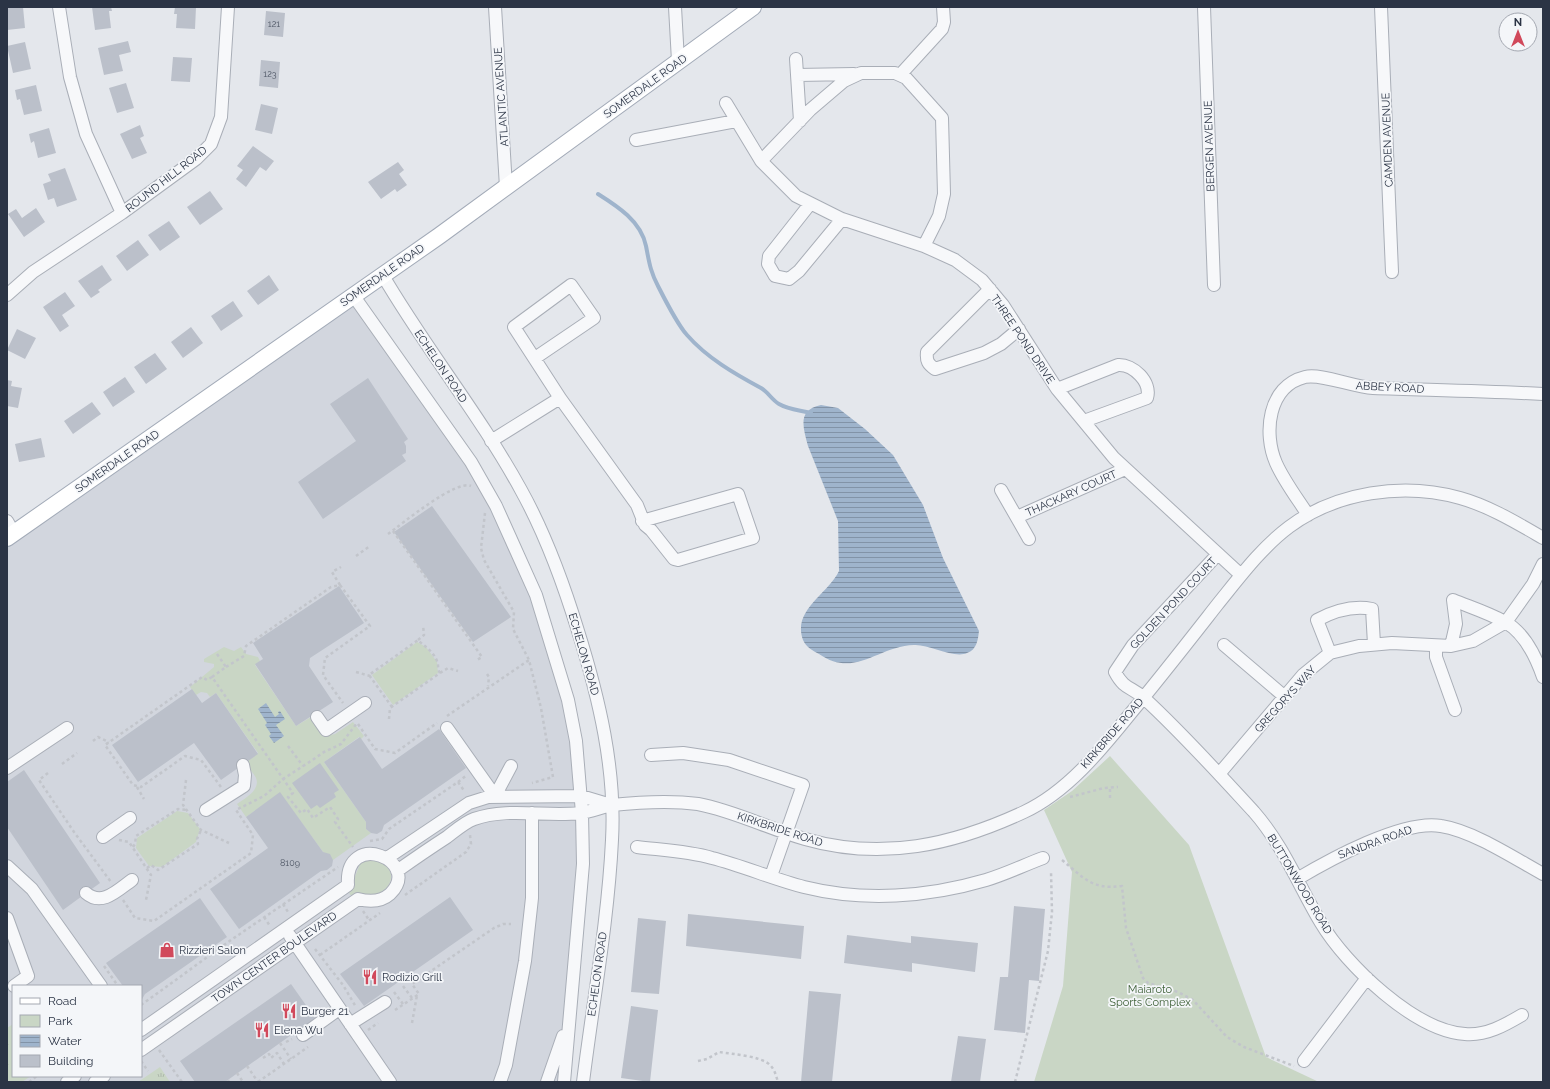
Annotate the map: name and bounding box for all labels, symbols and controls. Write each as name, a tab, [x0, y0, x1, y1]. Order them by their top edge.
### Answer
north arrow	[1498, 12, 1538, 52]
text: N	[1514, 16, 1522, 29]
house number: 121	[268, 19, 280, 29]
street label: ATLANTIC AVENUE	[492, 47, 511, 147]
street label: SOMERDALE ROAD	[601, 52, 690, 121]
house number: 123	[263, 69, 277, 79]
street label: CAMDEN AVENUE	[1379, 92, 1396, 187]
street label: BERGEN AVENUE	[1201, 100, 1218, 192]
street label: ROUND HILL ROAD	[123, 144, 210, 215]
street label: SOMERDALE ROAD	[338, 241, 427, 309]
street label: THREE POND DRIVE	[988, 292, 1057, 386]
street label: ECHELON ROAD	[411, 327, 470, 405]
street label: ABBEY ROAD	[1355, 379, 1425, 396]
street label: SOMERDALE ROAD	[73, 427, 162, 495]
street label: THACKARY COURT	[1024, 467, 1119, 519]
street label: GOLDEN POND COURT	[1128, 555, 1219, 652]
street label: ECHELON ROAD	[566, 611, 602, 697]
street label: GREGORYS WAY	[1252, 663, 1319, 735]
street label: KIRKBRIDE ROAD	[1078, 695, 1147, 771]
street label: KIRKBRIDE ROAD	[735, 810, 824, 849]
street label: SANDRA ROAD	[1336, 823, 1414, 862]
street label: BUTTONWOOD ROAD	[1265, 832, 1335, 937]
house number: 8109	[280, 858, 300, 868]
street label: TOWN CENTER BOULEVARD	[209, 909, 339, 1006]
street label: ECHELON ROAD	[585, 931, 610, 1017]
shop icon: Rizzieri Salon	[158, 941, 176, 959]
place label: Rizzieri Salon	[179, 944, 246, 957]
restaurant icon: Rodizio Grill	[361, 968, 379, 986]
place label: Rodizio Grill	[382, 971, 442, 984]
park label: Maiaroto Sports Complex	[1109, 983, 1191, 1009]
legend	[12, 985, 142, 1077]
text: Road	[48, 994, 77, 1008]
restaurant icon: Burger 21	[280, 1002, 298, 1020]
place label: Burger 21	[301, 1005, 349, 1018]
text: Park	[48, 1014, 73, 1028]
restaurant icon: Elena Wu	[253, 1021, 271, 1039]
place label: Elena Wu	[274, 1024, 323, 1037]
text: Water	[48, 1034, 82, 1048]
text: Building	[48, 1054, 94, 1068]

